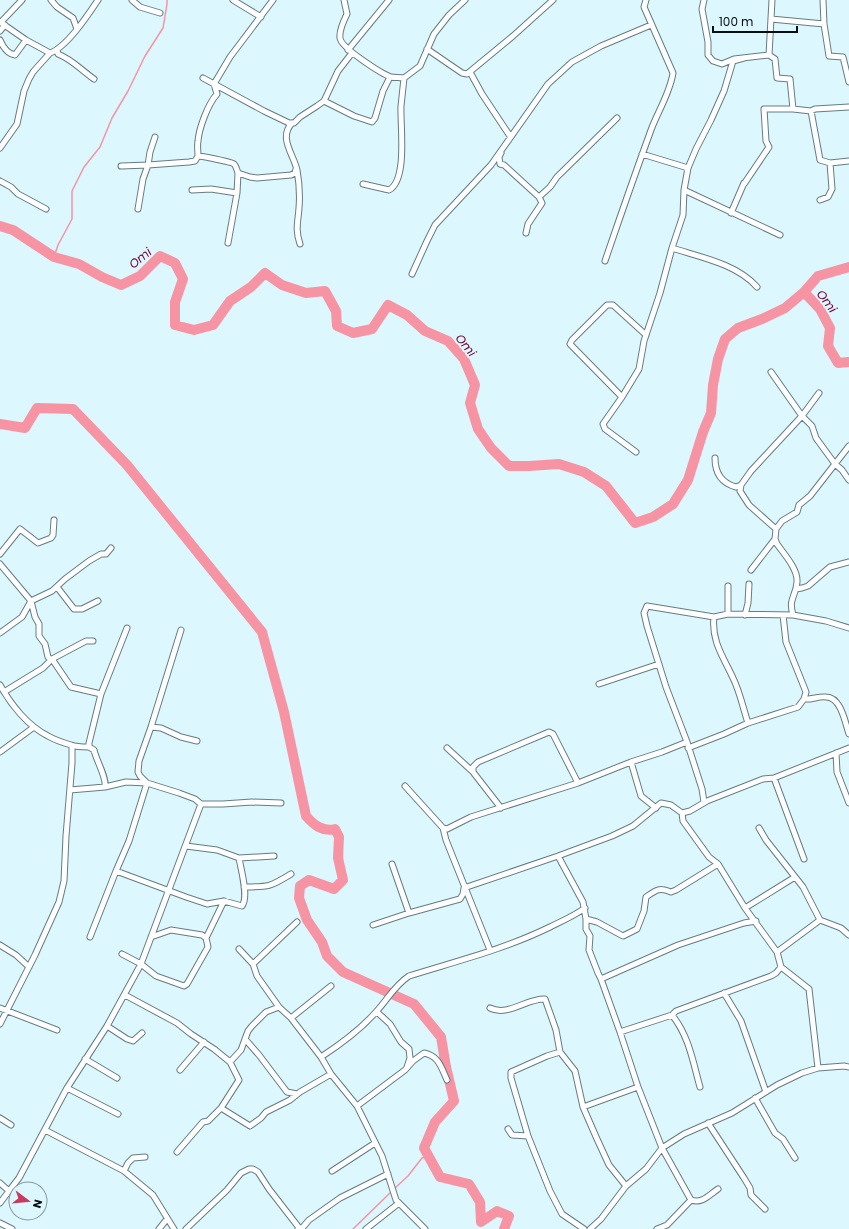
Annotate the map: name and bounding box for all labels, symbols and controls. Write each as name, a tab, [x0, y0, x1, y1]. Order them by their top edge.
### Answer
scale bar	[713, 8, 797, 34]
text: 100 m	[719, 13, 753, 30]
water label: Omi	[125, 243, 156, 272]
water label: Omi	[813, 286, 842, 317]
water label: Omi	[452, 330, 481, 361]
north arrow	[8, 1181, 48, 1221]
text: N	[29, 1198, 46, 1210]

